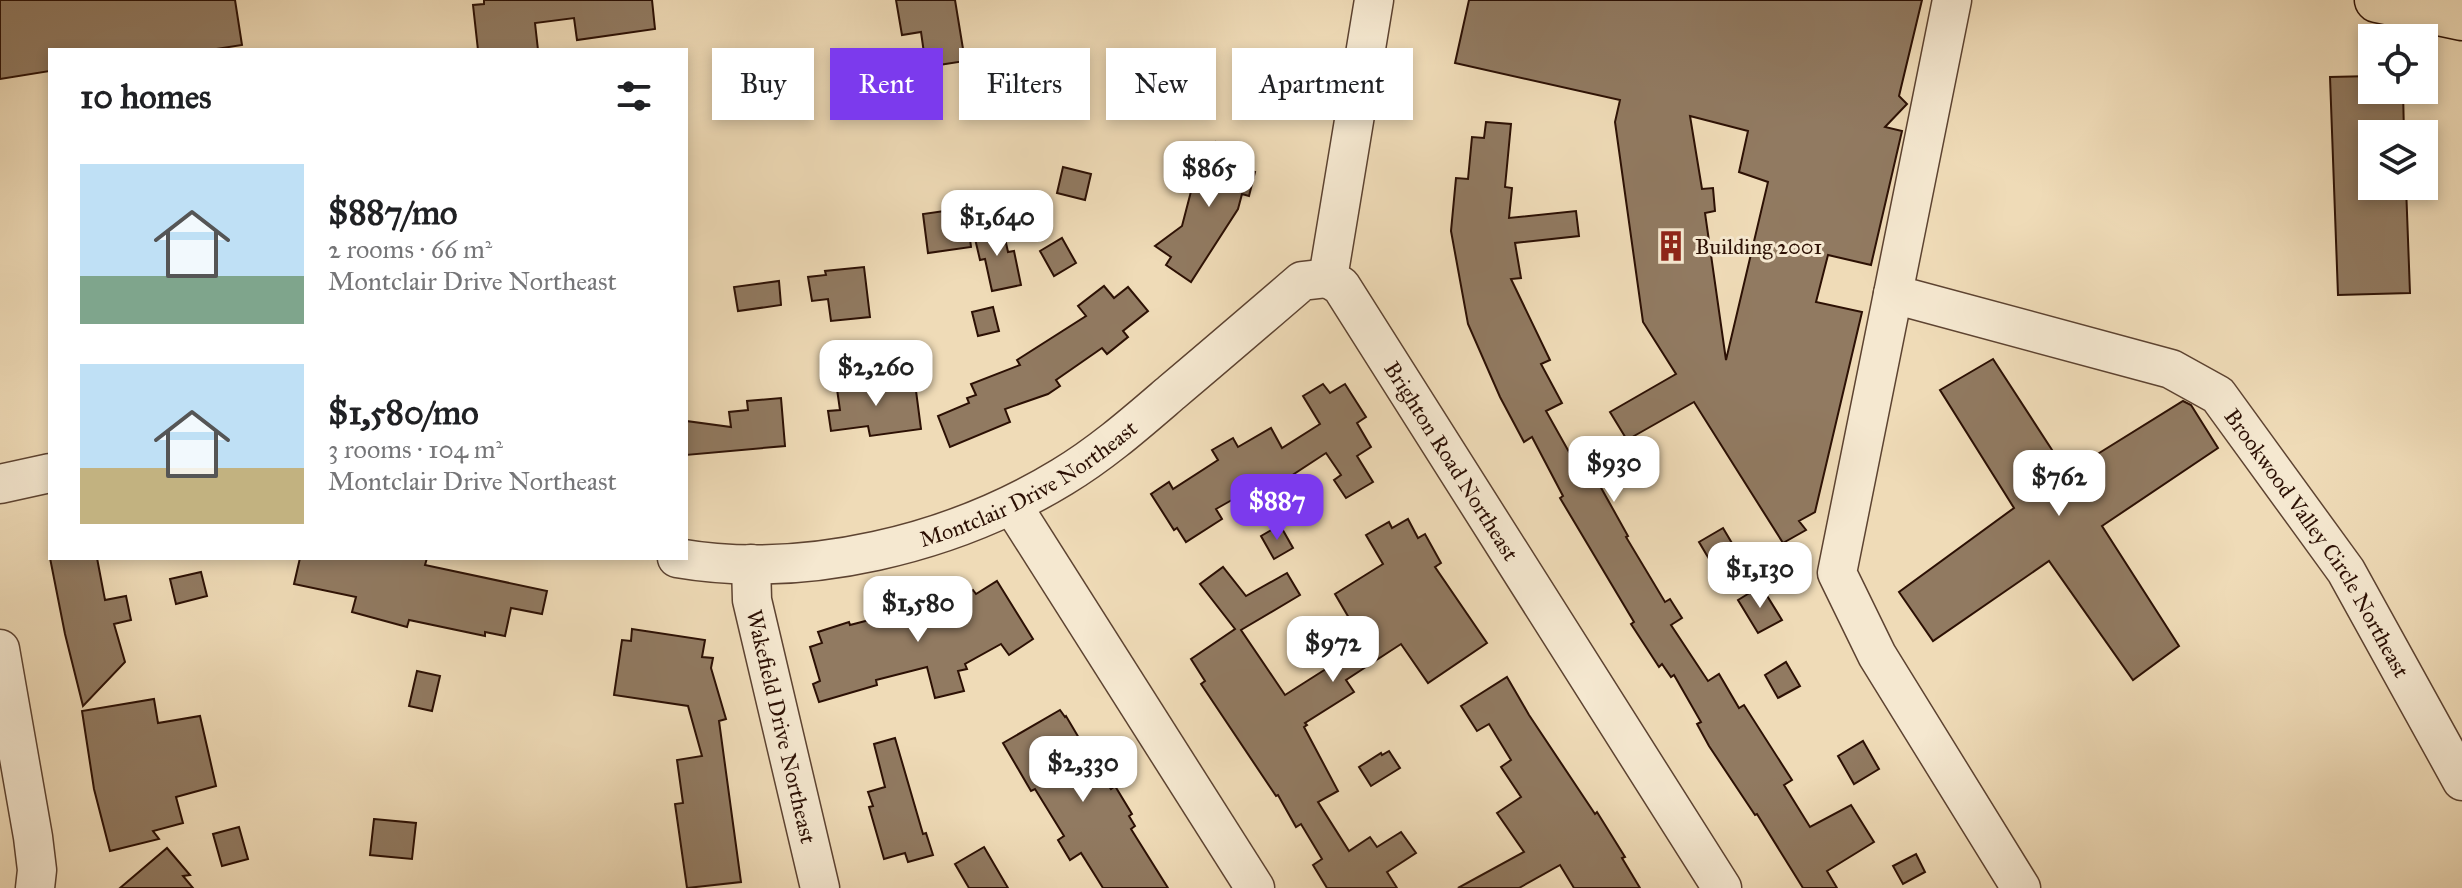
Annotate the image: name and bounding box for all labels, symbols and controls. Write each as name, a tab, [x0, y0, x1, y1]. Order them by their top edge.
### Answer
map controls	[2358, 24, 2438, 200]
button: locate	[2358, 24, 2438, 104]
chip: Buy	[712, 48, 814, 120]
chip: Rent	[830, 48, 943, 120]
chip: Filters	[959, 48, 1090, 120]
chip: New	[1106, 48, 1216, 120]
chip: Apartment	[1232, 48, 1413, 120]
icon: filters	[612, 74, 656, 118]
text: 10 homes	[80, 76, 211, 117]
button: layers	[2358, 120, 2438, 200]
pin: $865	[1162, 141, 1256, 209]
text: $865	[1182, 151, 1236, 183]
pin: $1,640	[932, 190, 1062, 258]
text: $887/mo	[328, 192, 458, 233]
icon: home	[144, 196, 240, 292]
text: $1,640	[959, 200, 1035, 232]
building icon: Building 2001	[1654, 229, 1688, 263]
text: 2 rooms · 66 m²	[328, 233, 492, 265]
place label: Building 2001	[1695, 233, 1822, 260]
text: Montclair Drive Northeast	[328, 265, 617, 297]
pin: $2,260	[811, 340, 941, 408]
text: $2,260	[838, 350, 914, 382]
street label: Brighton Road Northeast	[1378, 357, 1524, 566]
text: $1,580/mo	[328, 392, 479, 433]
icon: home	[144, 396, 240, 492]
street label: Brookwood Valley Circle Northeast	[2218, 403, 2415, 682]
street label: Montclair Drive Northeast	[916, 414, 1143, 553]
text: 3 rooms · 104 m²	[328, 433, 503, 465]
pin: $930	[1567, 436, 1661, 504]
text: $930	[1586, 446, 1642, 478]
pin: $762	[2012, 450, 2106, 518]
text: $762	[2031, 460, 2087, 492]
text: Montclair Drive Northeast	[328, 465, 617, 497]
pin: $887	[1230, 474, 1324, 542]
text: $887	[1248, 484, 1306, 516]
pin: $1,130	[1695, 542, 1825, 610]
text: $1,130	[1726, 552, 1794, 584]
pin: $1,580	[853, 576, 983, 644]
text: $1,580	[881, 586, 955, 618]
street label: Wakefield Drive Northeast	[741, 607, 822, 846]
pin: $972	[1286, 616, 1380, 684]
text: $972	[1305, 626, 1361, 658]
pin: $2,330	[1018, 736, 1148, 804]
text: $2,330	[1047, 746, 1119, 778]

